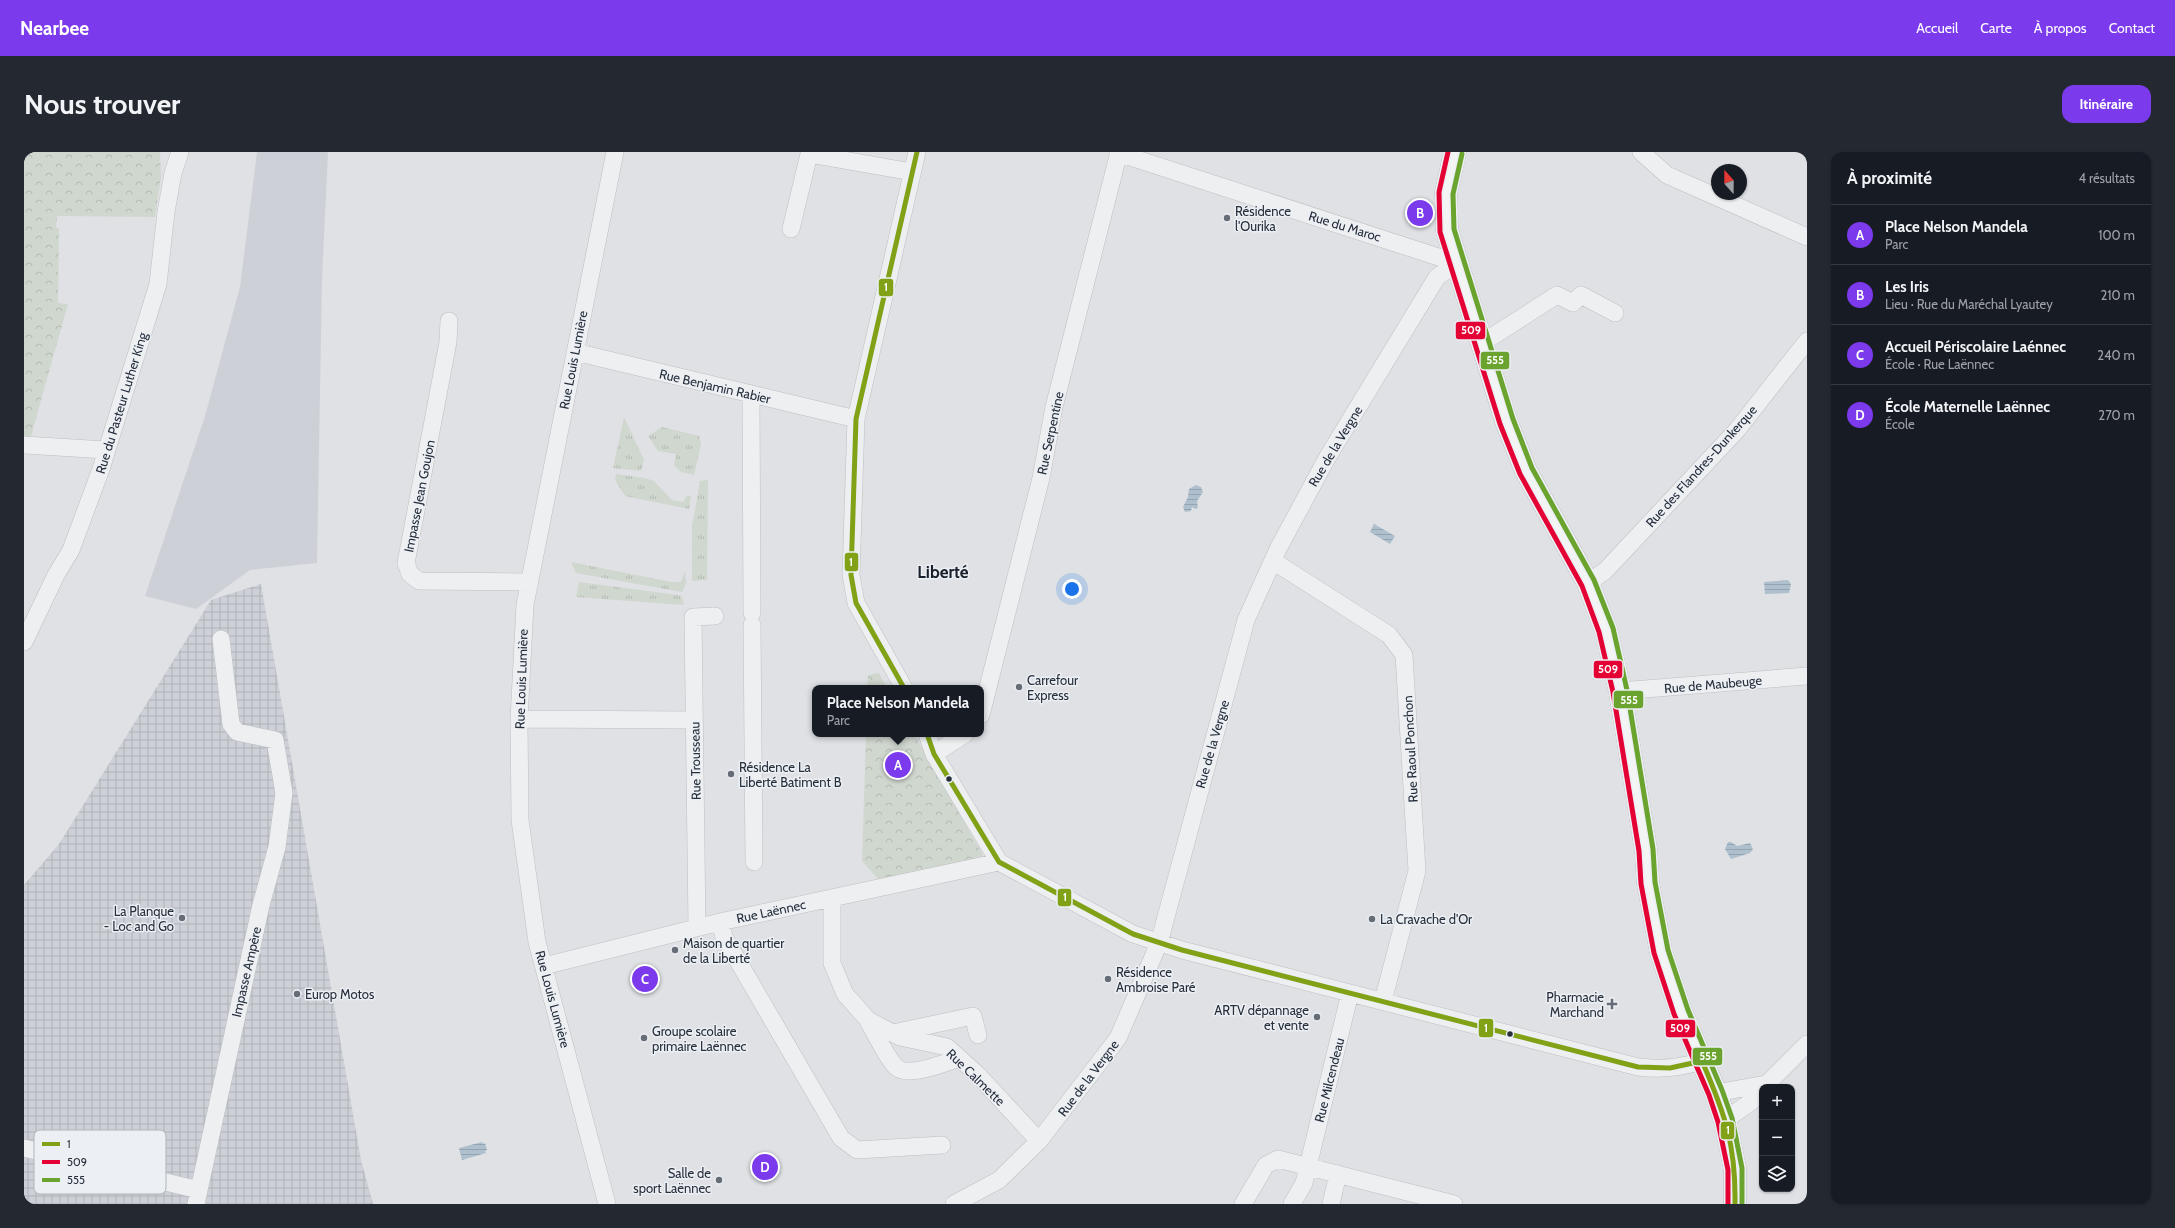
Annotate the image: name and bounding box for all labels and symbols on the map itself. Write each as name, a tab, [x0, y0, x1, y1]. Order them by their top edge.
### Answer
north arrow	[1711, 164, 1747, 200]
pin: B	[1407, 198, 1433, 228]
place label: Résidence l'Ourika	[1235, 203, 1291, 234]
street label: Rue du Maroc	[1307, 207, 1383, 245]
marker: Résidence l'Ourika	[1222, 213, 1232, 223]
line badge: 1	[878, 278, 894, 297]
text: 1	[884, 280, 888, 294]
street label: Rue Louis Lumière	[556, 309, 590, 411]
line badge: 509	[1455, 321, 1486, 340]
text: 509	[1461, 323, 1481, 337]
street label: Rue du Pasteur Luther King	[92, 330, 150, 476]
line badge: 555	[1480, 351, 1510, 370]
text: 555	[1486, 353, 1504, 367]
street label: Rue Benjamin Rabier	[658, 365, 773, 408]
street label: Rue Serpentine	[1033, 390, 1067, 476]
street label: Rue des Flandres-Dunkerque	[1642, 401, 1760, 530]
street label: Rue de la Vergne	[1305, 402, 1366, 489]
street label: Impasse Jean Goujon	[400, 438, 439, 554]
line badge: 1	[844, 552, 859, 572]
text: 1	[849, 555, 853, 569]
district label: Liberté	[917, 562, 969, 582]
your location	[1062, 579, 1082, 599]
street label: Rue Louis Lumière	[511, 628, 531, 729]
line badge: 509	[1593, 660, 1623, 679]
text: 509	[1598, 662, 1618, 676]
place label: Carrefour Express	[1027, 672, 1079, 703]
street label: Rue de Maubeuge	[1663, 672, 1763, 696]
marker: Carrefour Express	[1014, 682, 1024, 692]
line badge: 555	[1613, 690, 1644, 709]
text: 555	[1620, 693, 1638, 707]
street label: Rue Raoul Ponchon	[1399, 695, 1421, 803]
street label: Rue de la Vergne	[1192, 698, 1232, 790]
street label: Rue Trousseau	[686, 722, 704, 800]
pin: A	[885, 750, 911, 780]
place label: Résidence La Liberté Batiment B	[739, 759, 842, 790]
marker: Résidence La Liberté Batiment B	[726, 769, 736, 779]
unlabelled marker	[944, 774, 954, 784]
line badge: 1	[1057, 888, 1072, 907]
text: 1	[1063, 890, 1067, 904]
street label: Rue Laënnec	[735, 896, 807, 926]
place label: La Planque - Loc and Go	[104, 903, 174, 934]
place label: La Cravache d'Or	[1380, 911, 1473, 927]
marker: La Planque - Loc and Go	[177, 913, 187, 923]
marker: La Cravache d'Or	[1367, 914, 1377, 924]
street label: Impasse Ampère	[228, 925, 264, 1019]
place label: Maison de quartier de la Liberté	[683, 935, 785, 966]
marker: Maison de quartier de la Liberté	[670, 945, 680, 955]
street label: Rue Louis Lumière	[532, 949, 574, 1050]
pin: C	[632, 964, 658, 994]
place label: Résidence Ambroise Paré	[1116, 964, 1196, 995]
marker: Résidence Ambroise Paré	[1103, 974, 1113, 984]
place label: Europ Motos	[305, 986, 375, 1002]
marker: Europ Motos	[292, 989, 302, 999]
place label: Pharmacie Marchand	[1546, 989, 1604, 1020]
marker: Pharmacie Marchand	[1607, 999, 1617, 1009]
place label: ARTV dépannage et vente	[1214, 1002, 1309, 1033]
marker: ARTV dépannage et vente	[1312, 1012, 1322, 1022]
line badge: 1	[1478, 1018, 1494, 1038]
line badge: 509	[1665, 1019, 1696, 1038]
text: 1	[1484, 1021, 1488, 1035]
text: 509	[1670, 1021, 1690, 1035]
place label: Groupe scolaire primaire Laënnec	[652, 1023, 747, 1054]
unlabelled marker	[1505, 1029, 1515, 1039]
marker: Groupe scolaire primaire Laënnec	[639, 1033, 649, 1043]
street label: Rue de la Vergne	[1054, 1036, 1122, 1119]
street label: Rue Milcendeau	[1311, 1036, 1347, 1124]
street label: Rue Calmette	[944, 1045, 1009, 1109]
line badge: 555	[1692, 1047, 1723, 1066]
text: 555	[1699, 1049, 1717, 1063]
line badge: 1	[1720, 1121, 1735, 1140]
text: 1	[1726, 1123, 1730, 1137]
legend	[34, 1130, 166, 1194]
text: 1	[67, 1137, 71, 1151]
pin: D	[752, 1152, 778, 1182]
text: 509	[67, 1155, 87, 1169]
place label: Salle de sport Laënnec	[633, 1165, 711, 1196]
text: 555	[67, 1173, 85, 1187]
marker: Salle de sport Laënnec	[714, 1175, 724, 1185]

